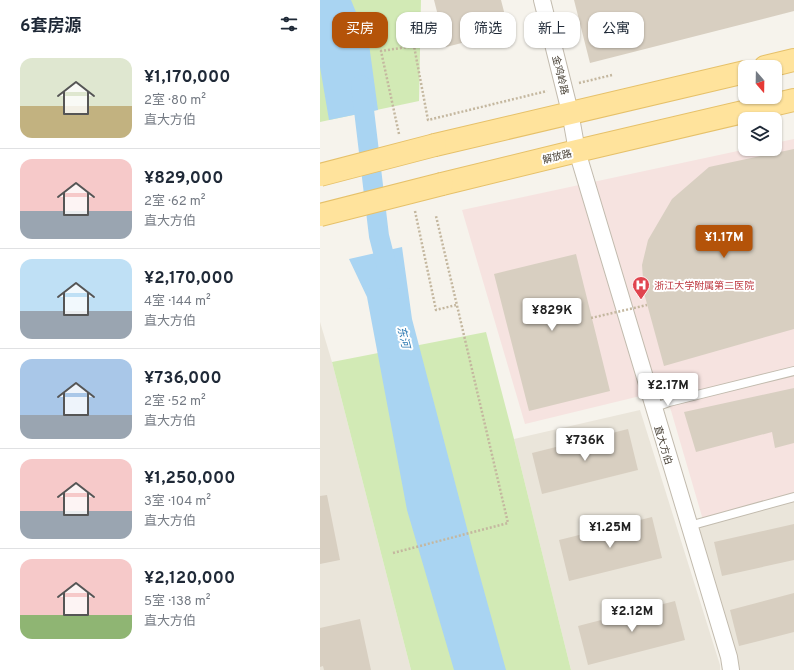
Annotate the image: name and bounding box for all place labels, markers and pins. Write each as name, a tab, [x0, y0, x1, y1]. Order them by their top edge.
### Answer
pin: ¥1.17M	[691, 225, 757, 259]
hospital icon: 浙江大学附属第二医院	[631, 275, 651, 300]
place label: 浙江大学附属第二医院	[654, 280, 754, 293]
pin: ¥829K	[524, 298, 580, 332]
pin: ¥2.17M	[635, 373, 701, 407]
pin: ¥736K	[557, 428, 613, 462]
pin: ¥1.25M	[577, 515, 643, 549]
pin: ¥2.12M	[599, 599, 665, 633]

